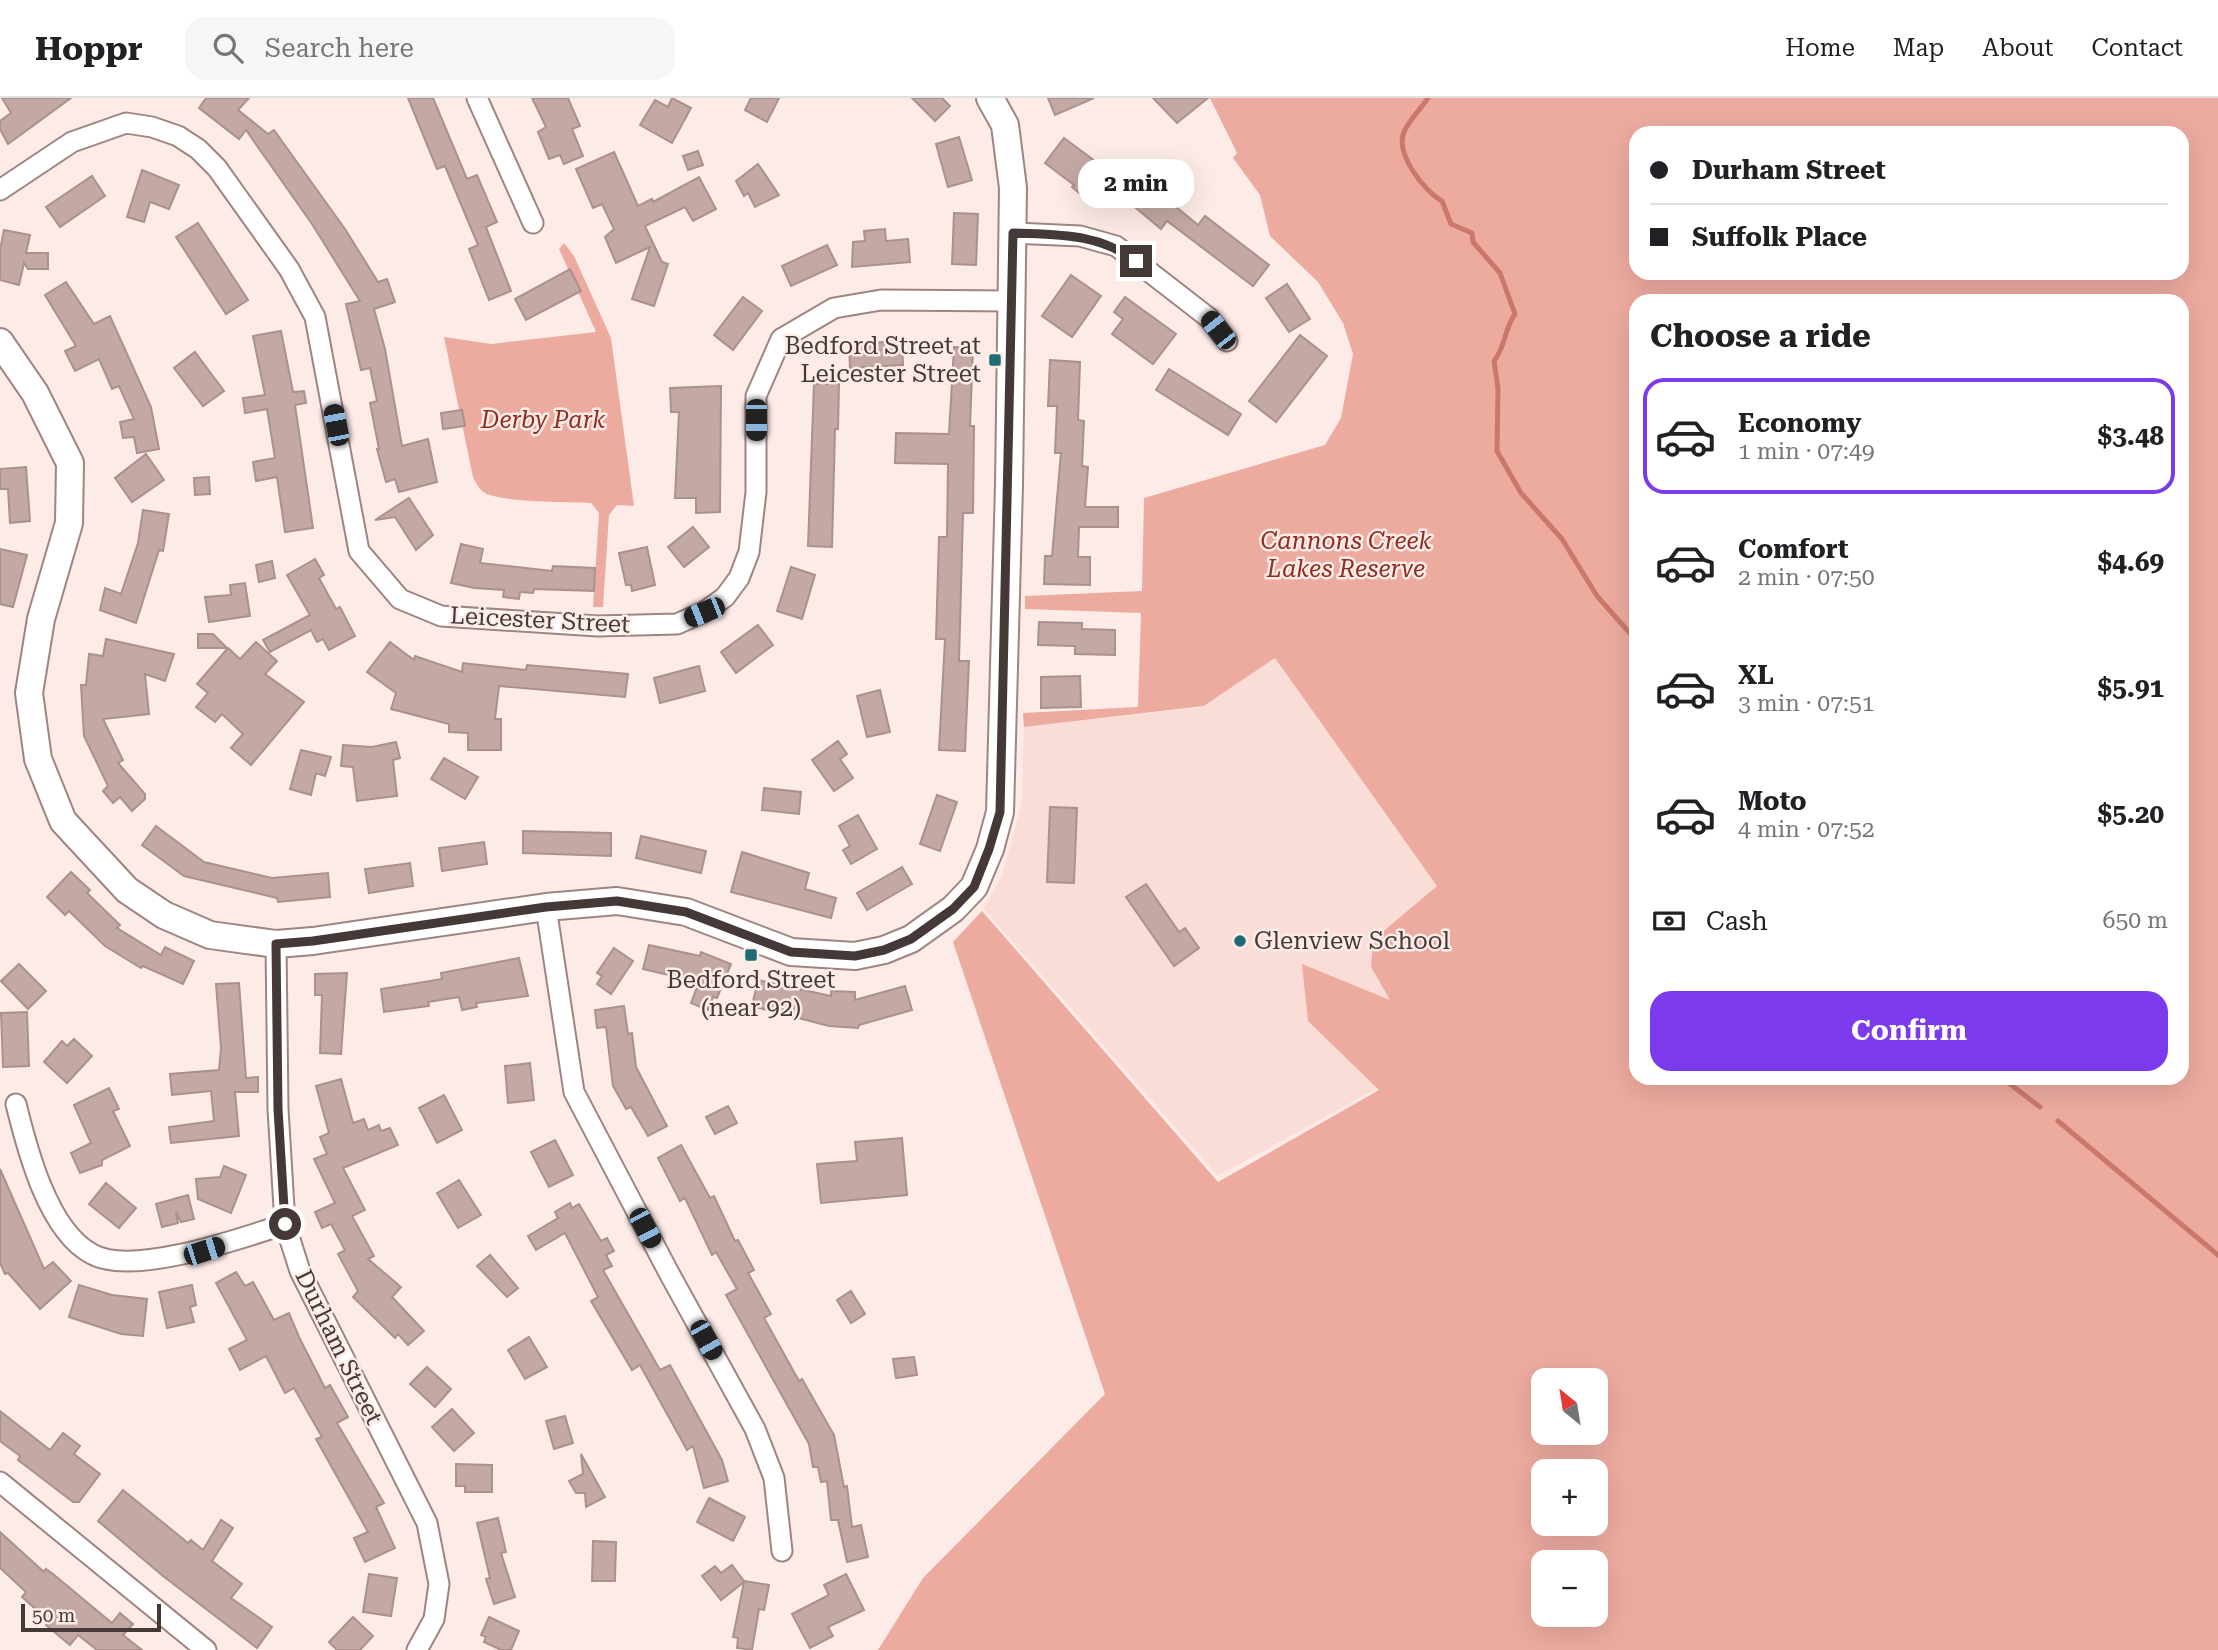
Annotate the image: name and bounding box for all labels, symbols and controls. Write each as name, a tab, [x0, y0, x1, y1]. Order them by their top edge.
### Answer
search box	[185, 17, 675, 80]
text: Hoppr	[35, 29, 143, 68]
icon: search	[209, 29, 247, 67]
text: Search here	[265, 33, 414, 63]
text: Home	[1785, 34, 1855, 62]
text: Map	[1893, 34, 1944, 62]
text: About	[1982, 34, 2053, 62]
text: Contact	[2091, 34, 2183, 62]
text: Durham Street	[1692, 155, 1886, 185]
callout: 2 min	[1078, 159, 1194, 208]
text: 2 min	[1104, 170, 1168, 197]
text: Suffolk Place	[1692, 222, 1867, 252]
route end	[1120, 245, 1152, 277]
car	[1197, 307, 1240, 353]
text: Choose a ride	[1650, 317, 1871, 355]
place label: Bedford Street at Leicester Street	[784, 332, 981, 388]
marker: Bedford Street at Leicester Street	[987, 352, 1003, 368]
car	[746, 399, 767, 441]
car	[322, 402, 351, 448]
icon: car	[1654, 405, 1717, 468]
park label: Derby Park	[480, 406, 605, 434]
text: Economy	[1738, 408, 1861, 438]
text: $3.48	[2098, 421, 2164, 451]
text: 1 min · 07:49	[1738, 438, 1875, 465]
park label: Cannons Creek Lakes Reserve	[1260, 527, 1432, 583]
icon: car	[1654, 531, 1717, 594]
text: Comfort	[1738, 534, 1848, 564]
text: $4.69	[2098, 547, 2164, 577]
text: 2 min · 07:50	[1738, 564, 1875, 591]
car	[681, 594, 728, 630]
street label: Leicester Street	[449, 601, 631, 639]
icon: car	[1654, 657, 1717, 720]
text: XL	[1738, 660, 1774, 690]
text: $5.91	[2098, 673, 2164, 703]
text: 3 min · 07:51	[1738, 690, 1875, 717]
icon: car	[1654, 783, 1717, 846]
text: Moto	[1738, 786, 1807, 816]
text: $5.20	[2098, 799, 2164, 829]
text: 4 min · 07:52	[1738, 816, 1875, 843]
icon: cash	[1650, 902, 1688, 940]
text: Cash	[1706, 906, 1768, 936]
text: 650 m	[2103, 907, 2168, 934]
place label: Glenview School	[1254, 927, 1450, 955]
marker: Glenview School	[1232, 933, 1248, 949]
marker: Bedford Street (near 92)	[743, 947, 759, 963]
place label: Bedford Street (near 92)	[667, 966, 835, 1022]
button: Confirm	[1650, 991, 2168, 1071]
car	[626, 1205, 665, 1251]
route start	[269, 1208, 301, 1240]
car	[181, 1235, 228, 1267]
street label: Durham Street	[289, 1265, 389, 1429]
car	[687, 1317, 726, 1363]
north arrow	[1531, 1368, 1608, 1446]
map controls	[1531, 1368, 1608, 1627]
button: +	[1531, 1459, 1608, 1536]
button: −	[1531, 1550, 1608, 1627]
scale bar	[21, 1601, 161, 1633]
text: 50 m	[32, 1604, 75, 1627]

